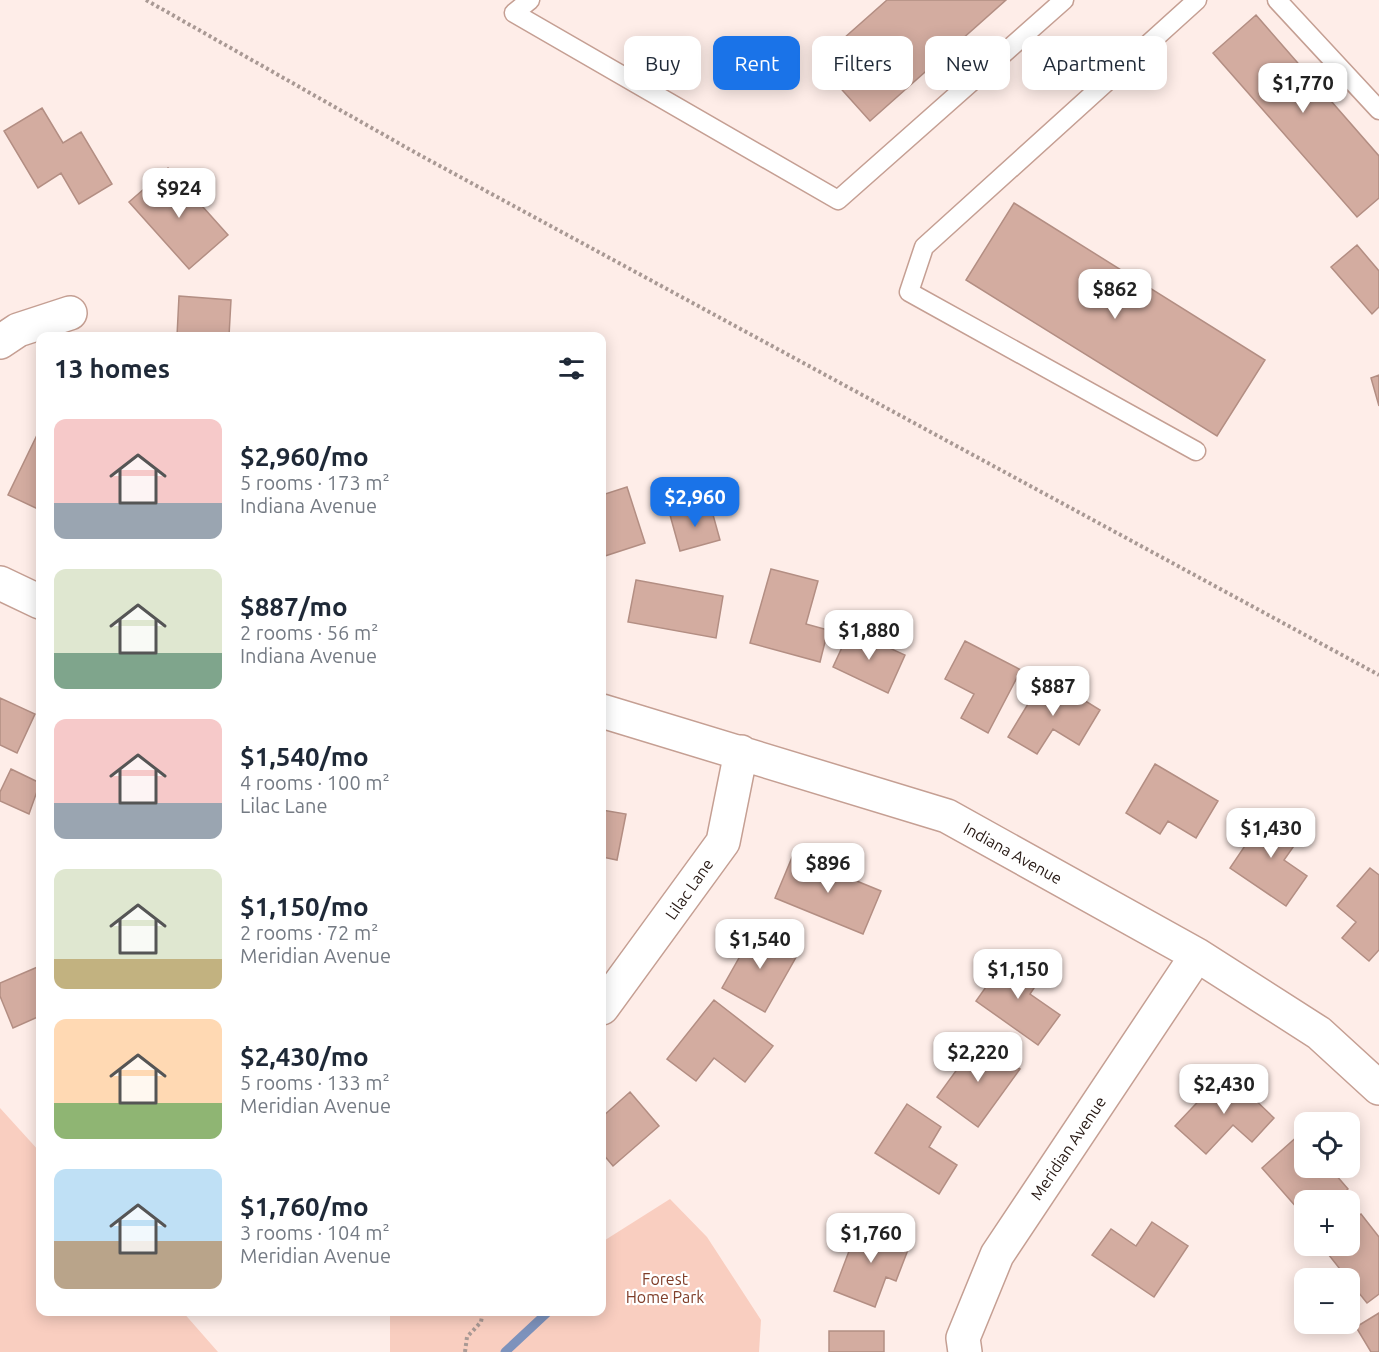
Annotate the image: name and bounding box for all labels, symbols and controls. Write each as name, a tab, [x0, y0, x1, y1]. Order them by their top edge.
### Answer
chip: Buy	[624, 36, 701, 90]
chip: Rent	[713, 36, 800, 90]
chip: Filters	[812, 36, 913, 90]
chip: New	[925, 36, 1010, 90]
chip: Apartment	[1022, 36, 1167, 90]
pin: $1,770	[1254, 63, 1352, 114]
text: $1,770	[1272, 71, 1334, 94]
pin: $924	[143, 168, 215, 219]
text: $924	[156, 176, 202, 199]
pin: $862	[1079, 269, 1151, 320]
text: $862	[1092, 277, 1138, 300]
icon: filters	[555, 352, 588, 385]
text: 13 homes	[54, 354, 170, 383]
text: $2,960/mo	[240, 442, 369, 471]
icon: home	[102, 443, 174, 515]
text: 5 rooms · 173 m²	[240, 471, 390, 494]
pin: $2,960	[646, 477, 744, 528]
text: $2,960	[664, 485, 726, 508]
text: Indiana Avenue	[240, 494, 377, 517]
text: $887/mo	[240, 592, 348, 621]
icon: home	[102, 593, 174, 665]
pin: $1,880	[820, 610, 918, 661]
text: $1,880	[838, 618, 900, 641]
text: 2 rooms · 56 m²	[240, 621, 378, 644]
text: Indiana Avenue	[240, 644, 377, 667]
pin: $887	[1017, 666, 1089, 717]
text: $887	[1030, 674, 1076, 697]
text: $1,540/mo	[240, 742, 369, 771]
icon: home	[102, 743, 174, 815]
text: 4 rooms · 100 m²	[240, 771, 390, 794]
text: Lilac Lane	[240, 794, 327, 817]
pin: $1,430	[1222, 808, 1320, 859]
text: $1,430	[1240, 816, 1302, 839]
street label: Indiana Avenue	[961, 819, 1065, 887]
pin: $896	[792, 843, 864, 894]
text: $896	[805, 851, 851, 874]
street label: Lilac Lane	[662, 855, 716, 923]
text: $1,150/mo	[240, 892, 369, 921]
icon: home	[102, 893, 174, 965]
pin: $1,540	[711, 919, 809, 970]
text: 2 rooms · 72 m²	[240, 921, 378, 944]
text: $1,540	[729, 927, 791, 950]
text: Meridian Avenue	[240, 944, 391, 967]
pin: $1,150	[969, 949, 1067, 1000]
text: $1,150	[987, 957, 1049, 980]
pin: $2,220	[929, 1032, 1027, 1083]
text: $2,220	[947, 1040, 1009, 1063]
text: $2,430/mo	[240, 1042, 369, 1071]
icon: home	[102, 1043, 174, 1115]
pin: $2,430	[1175, 1064, 1273, 1115]
text: 5 rooms · 133 m²	[240, 1071, 390, 1094]
text: $2,430	[1193, 1072, 1255, 1095]
street label: Meridian Avenue	[1027, 1093, 1109, 1203]
text: Meridian Avenue	[240, 1094, 391, 1117]
map controls	[1294, 1112, 1360, 1334]
button: locate	[1294, 1112, 1360, 1178]
button: +	[1294, 1190, 1360, 1256]
text: $1,760/mo	[240, 1192, 369, 1221]
icon: home	[102, 1193, 174, 1265]
pin: $1,760	[822, 1213, 920, 1264]
text: 3 rooms · 104 m²	[240, 1221, 390, 1244]
text: $1,760	[840, 1221, 902, 1244]
text: Meridian Avenue	[240, 1244, 391, 1267]
button: −	[1294, 1268, 1360, 1334]
park label: Forest Home Park	[626, 1270, 704, 1306]

